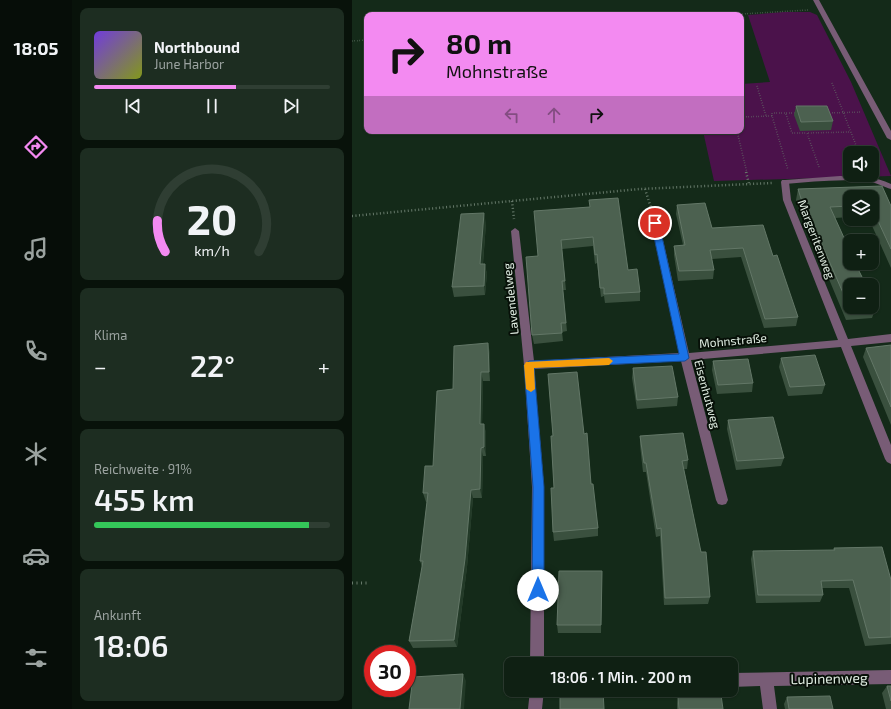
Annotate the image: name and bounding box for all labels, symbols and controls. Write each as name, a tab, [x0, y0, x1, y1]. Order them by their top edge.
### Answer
text: 80 m	[446, 26, 512, 60]
icon: right	[380, 28, 432, 80]
text: 18:05	[14, 37, 58, 59]
text: Northbound	[154, 38, 240, 56]
text: June Harbor	[154, 56, 224, 72]
text: Mohnstraße	[446, 60, 548, 82]
icon: previous	[122, 95, 144, 117]
icon: pause	[201, 95, 223, 117]
icon: next	[280, 95, 302, 117]
icon: left	[501, 104, 523, 126]
icon: ahead	[543, 104, 565, 126]
icon: right	[585, 104, 607, 126]
icon: directions	[22, 133, 50, 161]
map controls	[843, 146, 879, 314]
button: sound	[843, 146, 879, 182]
button: layers	[843, 190, 879, 226]
text: 20	[187, 193, 237, 243]
street label: Margeritenweg	[795, 197, 839, 281]
pin	[638, 206, 672, 240]
icon: arrive	[644, 212, 666, 234]
button: +	[843, 234, 879, 270]
icon: music	[22, 235, 50, 263]
text: km/h	[194, 242, 230, 259]
street label: Lavendelweg	[499, 262, 521, 336]
button: −	[843, 278, 879, 314]
text: Klima	[94, 327, 127, 343]
street label: Mohnstraße	[699, 330, 767, 350]
icon: phone	[22, 337, 50, 365]
text: 22°	[190, 347, 235, 383]
text: −	[94, 353, 107, 379]
text: +	[318, 353, 330, 379]
street label: Eisenhutweg	[692, 358, 724, 430]
icon: climate	[22, 440, 50, 468]
text: Reichweite · 91%	[94, 461, 192, 477]
text: 455 km	[94, 481, 195, 517]
icon: car	[22, 542, 50, 570]
position arrow	[517, 569, 559, 611]
text: Ankunft	[94, 607, 141, 623]
text: 18:06	[94, 627, 169, 663]
icon: filters	[22, 644, 50, 672]
speed limit sign: 30	[364, 645, 416, 697]
text: 18:06 · 1 Min. · 200 m	[551, 668, 691, 686]
street label: Lupinenweg	[790, 669, 868, 687]

